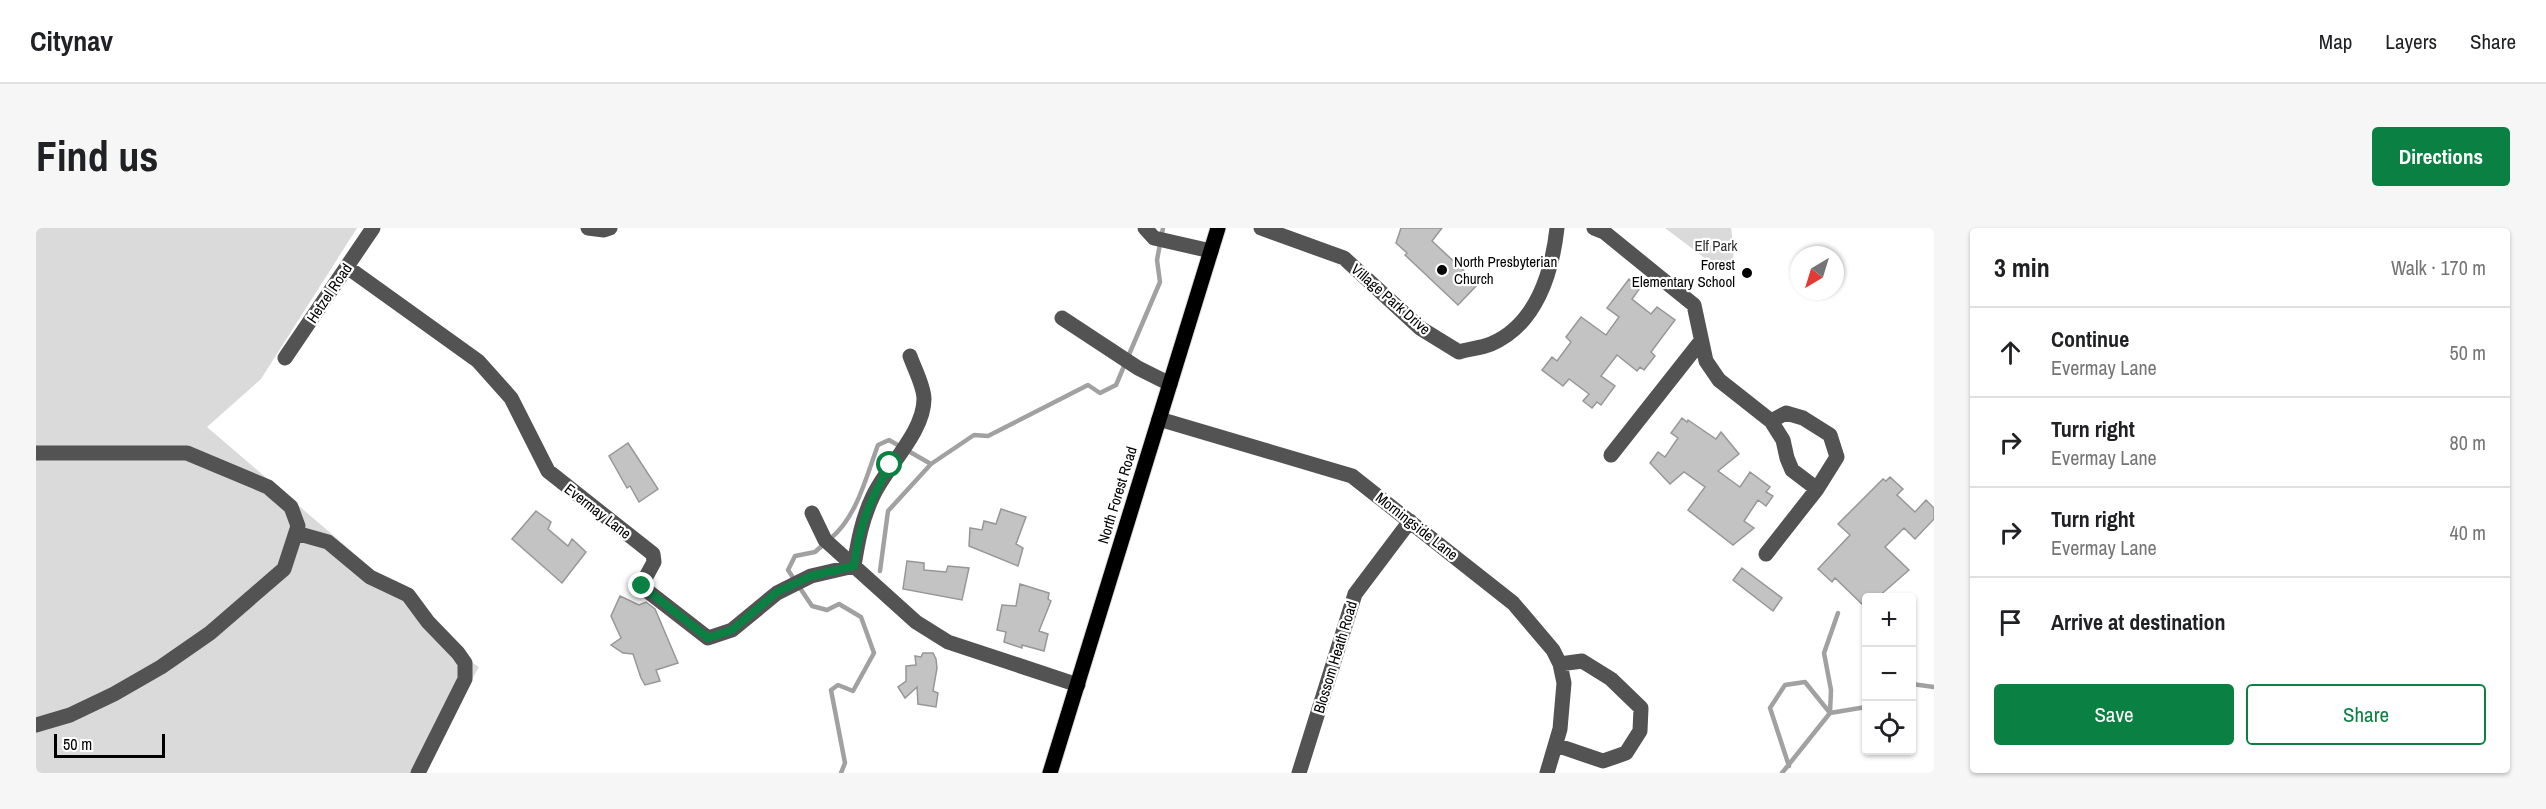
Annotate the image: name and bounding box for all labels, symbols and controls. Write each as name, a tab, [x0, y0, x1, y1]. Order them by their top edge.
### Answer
text: Citynav	[30, 22, 113, 60]
text: Map	[2319, 27, 2352, 56]
text: Layers	[2385, 27, 2437, 56]
text: Share	[2470, 27, 2516, 56]
button: Directions	[2372, 127, 2510, 186]
text: Find us	[36, 128, 158, 184]
park label: Elf Park	[1694, 235, 1738, 256]
north arrow	[1790, 246, 1844, 300]
text: 3 min	[1994, 250, 2050, 285]
place label: North Presbyterian Church	[1454, 251, 1557, 289]
place label: Forest Elementary School	[1632, 254, 1736, 292]
text: Walk · 170 m	[2391, 254, 2486, 281]
street label: Hetzel Road	[301, 259, 357, 327]
street label: Village Park Drive	[1347, 259, 1435, 339]
marker: North Presbyterian Church	[1435, 263, 1449, 277]
marker: Forest Elementary School	[1740, 266, 1754, 280]
text: Continue	[2051, 324, 2129, 354]
icon: ahead	[1994, 336, 2027, 369]
text: 50 m	[2450, 339, 2486, 366]
text: Evermay Lane	[2051, 354, 2157, 381]
text: Turn right	[2051, 414, 2135, 444]
icon: right	[1994, 426, 2027, 459]
text: 80 m	[2450, 429, 2486, 456]
street label: North Forest Road	[1092, 444, 1142, 546]
text: Evermay Lane	[2051, 444, 2157, 471]
route start	[876, 451, 902, 477]
street label: Evermay Lane	[560, 478, 636, 544]
street label: Morningside Lane	[1371, 487, 1463, 565]
text: Turn right	[2051, 504, 2135, 534]
icon: right	[1994, 516, 2027, 549]
text: 40 m	[2450, 519, 2486, 546]
text: Evermay Lane	[2051, 534, 2157, 561]
route end	[628, 572, 654, 598]
map controls	[1862, 593, 1916, 755]
button: +	[1862, 593, 1916, 647]
street label: Blossom Heath Road	[1308, 598, 1362, 716]
icon: arrive	[1994, 606, 2027, 639]
text: Arrive at destination	[2051, 607, 2225, 637]
button: −	[1862, 647, 1916, 701]
button: Save	[1994, 684, 2234, 745]
button: Share	[2246, 684, 2486, 745]
button: locate	[1862, 701, 1916, 755]
scale bar	[54, 731, 165, 758]
text: 50 m	[63, 733, 92, 755]

